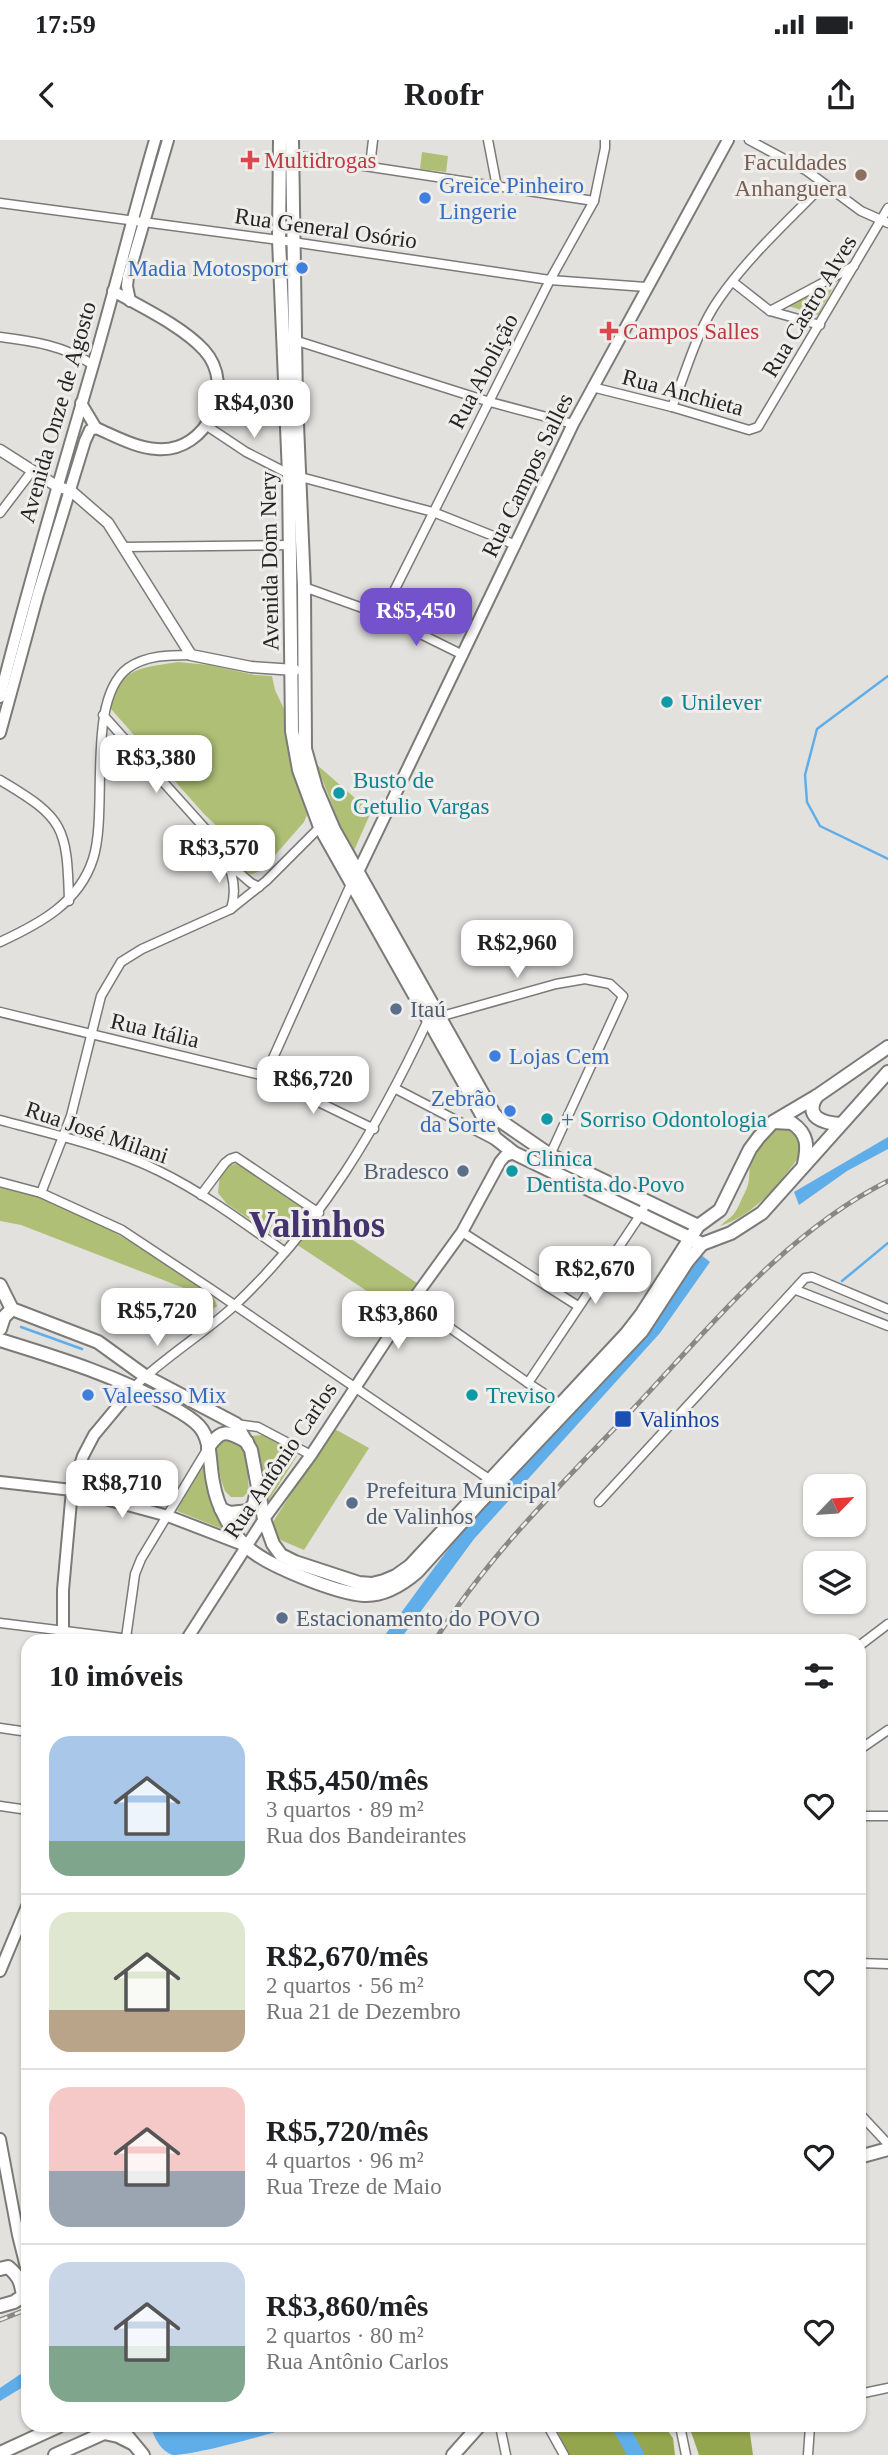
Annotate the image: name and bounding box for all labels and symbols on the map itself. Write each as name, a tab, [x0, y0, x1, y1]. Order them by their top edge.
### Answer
place label: Multidrogas	[264, 148, 376, 173]
place label: Faculdades Anhanguera	[735, 150, 847, 201]
marker: Multidrogas	[242, 152, 258, 168]
marker: Faculdades Anhanguera	[853, 167, 869, 183]
place label: Greice Pinheiro Lingerie	[439, 173, 584, 224]
marker: Greice Pinheiro Lingerie	[417, 190, 433, 206]
street label: Rua General Osório	[233, 203, 419, 254]
street label: Rua Castro Alves	[757, 231, 862, 382]
place label: Madia Motosport	[128, 256, 289, 281]
marker: Madia Motosport	[294, 260, 310, 276]
street label: Avenida Onze de Agosto	[14, 299, 101, 526]
street label: Rua Abolição	[444, 309, 523, 433]
place label: Campos Salles	[623, 319, 759, 344]
marker: Campos Salles	[601, 323, 617, 339]
street label: Rua Anchieta	[619, 364, 746, 421]
pin: R$4,030	[189, 380, 319, 440]
street label: Rua Campos Salles	[477, 389, 578, 561]
street label: Avenida Dom Nery	[255, 470, 284, 651]
pin: R$5,450	[351, 588, 481, 648]
place label: Unilever	[681, 690, 762, 715]
marker: Unilever	[659, 694, 675, 710]
pin: R$3,380	[91, 736, 221, 795]
place label: Busto de Getulio Vargas	[353, 768, 490, 819]
marker: Busto de Getulio Vargas	[331, 785, 347, 801]
pin: R$3,570	[154, 826, 284, 885]
pin: R$2,960	[452, 920, 582, 980]
place label: Itaú	[410, 997, 446, 1022]
marker: Itaú	[388, 1001, 404, 1017]
street label: Rua Itália	[108, 1008, 202, 1053]
place label: Lojas Cem	[509, 1044, 609, 1069]
marker: Lojas Cem	[487, 1048, 503, 1064]
pin: R$6,720	[248, 1056, 378, 1116]
place label: Zebrão da Sorte	[420, 1086, 496, 1137]
street label: Rua José Milani	[22, 1096, 172, 1169]
marker: Zebrão da Sorte	[502, 1103, 518, 1119]
place label: + Sorriso Odontologia	[561, 1107, 767, 1132]
marker: + Sorriso Odontologia	[539, 1111, 555, 1127]
place label: Clinica Dentista do Povo	[526, 1146, 684, 1197]
place label: Bradesco	[363, 1159, 449, 1184]
marker: Bradesco	[455, 1163, 471, 1179]
marker: Clinica Dentista do Povo	[504, 1163, 520, 1179]
district label: Valinhos	[249, 1204, 385, 1245]
pin: R$2,670	[530, 1246, 660, 1306]
pin: R$5,720	[92, 1288, 222, 1348]
pin: R$3,860	[333, 1292, 463, 1351]
street label: Rua Antônio Carlos	[219, 1378, 342, 1543]
place label: Valeesso Mix	[102, 1383, 227, 1408]
place label: Treviso	[486, 1383, 555, 1408]
marker: Valeesso Mix	[80, 1387, 96, 1403]
marker: Treviso	[464, 1387, 480, 1403]
place label: Valinhos	[639, 1407, 720, 1432]
marker: Valinhos	[613, 1409, 633, 1429]
pin: R$8,710	[57, 1460, 187, 1520]
north arrow	[803, 1474, 866, 1536]
place label: Prefeitura Municipal de Valinhos	[366, 1478, 557, 1529]
marker: Prefeitura Municipal de Valinhos	[344, 1495, 360, 1511]
place label: Estacionamento do POVO	[296, 1606, 540, 1631]
marker: Estacionamento do POVO	[274, 1610, 290, 1626]

